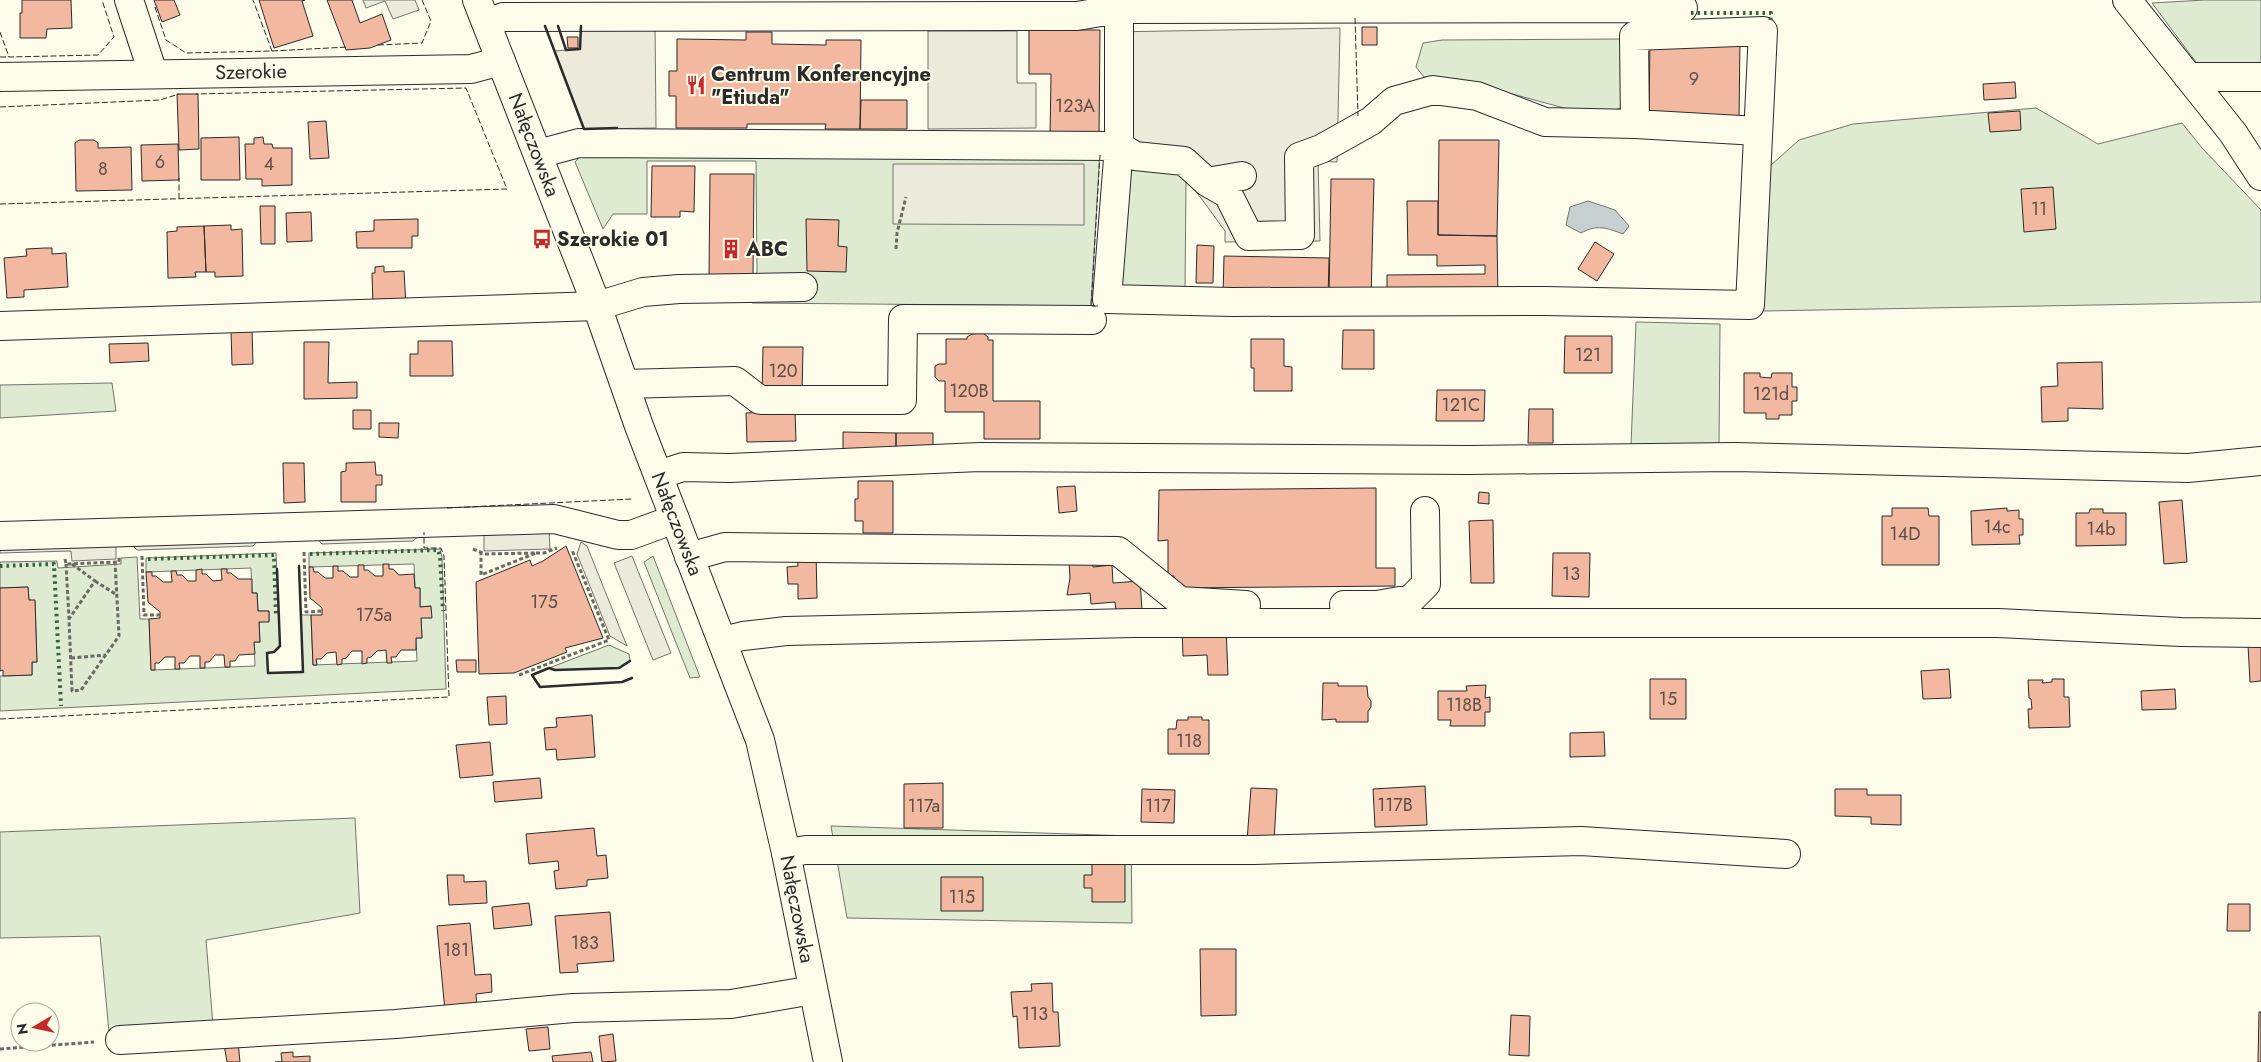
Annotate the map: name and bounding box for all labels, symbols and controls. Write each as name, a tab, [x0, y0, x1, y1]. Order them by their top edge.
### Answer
street label: Szerokie	[215, 57, 287, 87]
place label: Centrum Konferencyjne "Etiuda"	[711, 60, 931, 112]
house number: 9	[1689, 66, 1699, 92]
restaurant icon: Centrum Konferencyjne "Etiuda"	[685, 74, 707, 96]
street label: Nałęczowska	[501, 89, 567, 201]
house number: 123A	[1055, 93, 1095, 119]
house number: 6	[155, 149, 165, 175]
house number: 4	[264, 151, 274, 177]
house number: 8	[98, 156, 108, 182]
house number: 11	[2031, 196, 2047, 222]
place label: Szerokie 01	[557, 225, 669, 254]
bus stop icon: Szerokie 01	[531, 228, 553, 250]
place label: ABC	[745, 235, 788, 264]
building icon: ABC	[720, 238, 742, 260]
house number: 121	[1575, 342, 1601, 368]
house number: 120	[768, 358, 798, 384]
house number: 120B	[949, 378, 989, 404]
house number: 121d	[1753, 381, 1789, 407]
house number: 121C	[1442, 392, 1480, 418]
street label: Nałęczowska	[644, 468, 710, 580]
house number: 14c	[1983, 514, 2011, 540]
house number: 14b	[2087, 516, 2115, 542]
house number: 14D	[1890, 521, 1920, 547]
house number: 13	[1562, 561, 1580, 587]
house number: 175	[530, 589, 558, 615]
house number: 175a	[356, 602, 392, 628]
house number: 15	[1659, 686, 1677, 712]
house number: 118B	[1446, 692, 1482, 718]
house number: 118	[1176, 728, 1202, 754]
house number: 117B	[1377, 792, 1413, 818]
house number: 117a	[908, 793, 940, 819]
house number: 117	[1145, 793, 1171, 819]
street label: Nałęczowska	[772, 853, 822, 965]
house number: 115	[949, 884, 975, 910]
house number: 183	[571, 930, 599, 956]
house number: 181	[443, 937, 469, 963]
house number: 113	[1022, 1001, 1048, 1027]
north arrow	[10, 1002, 60, 1052]
text: N	[11, 1022, 33, 1036]

